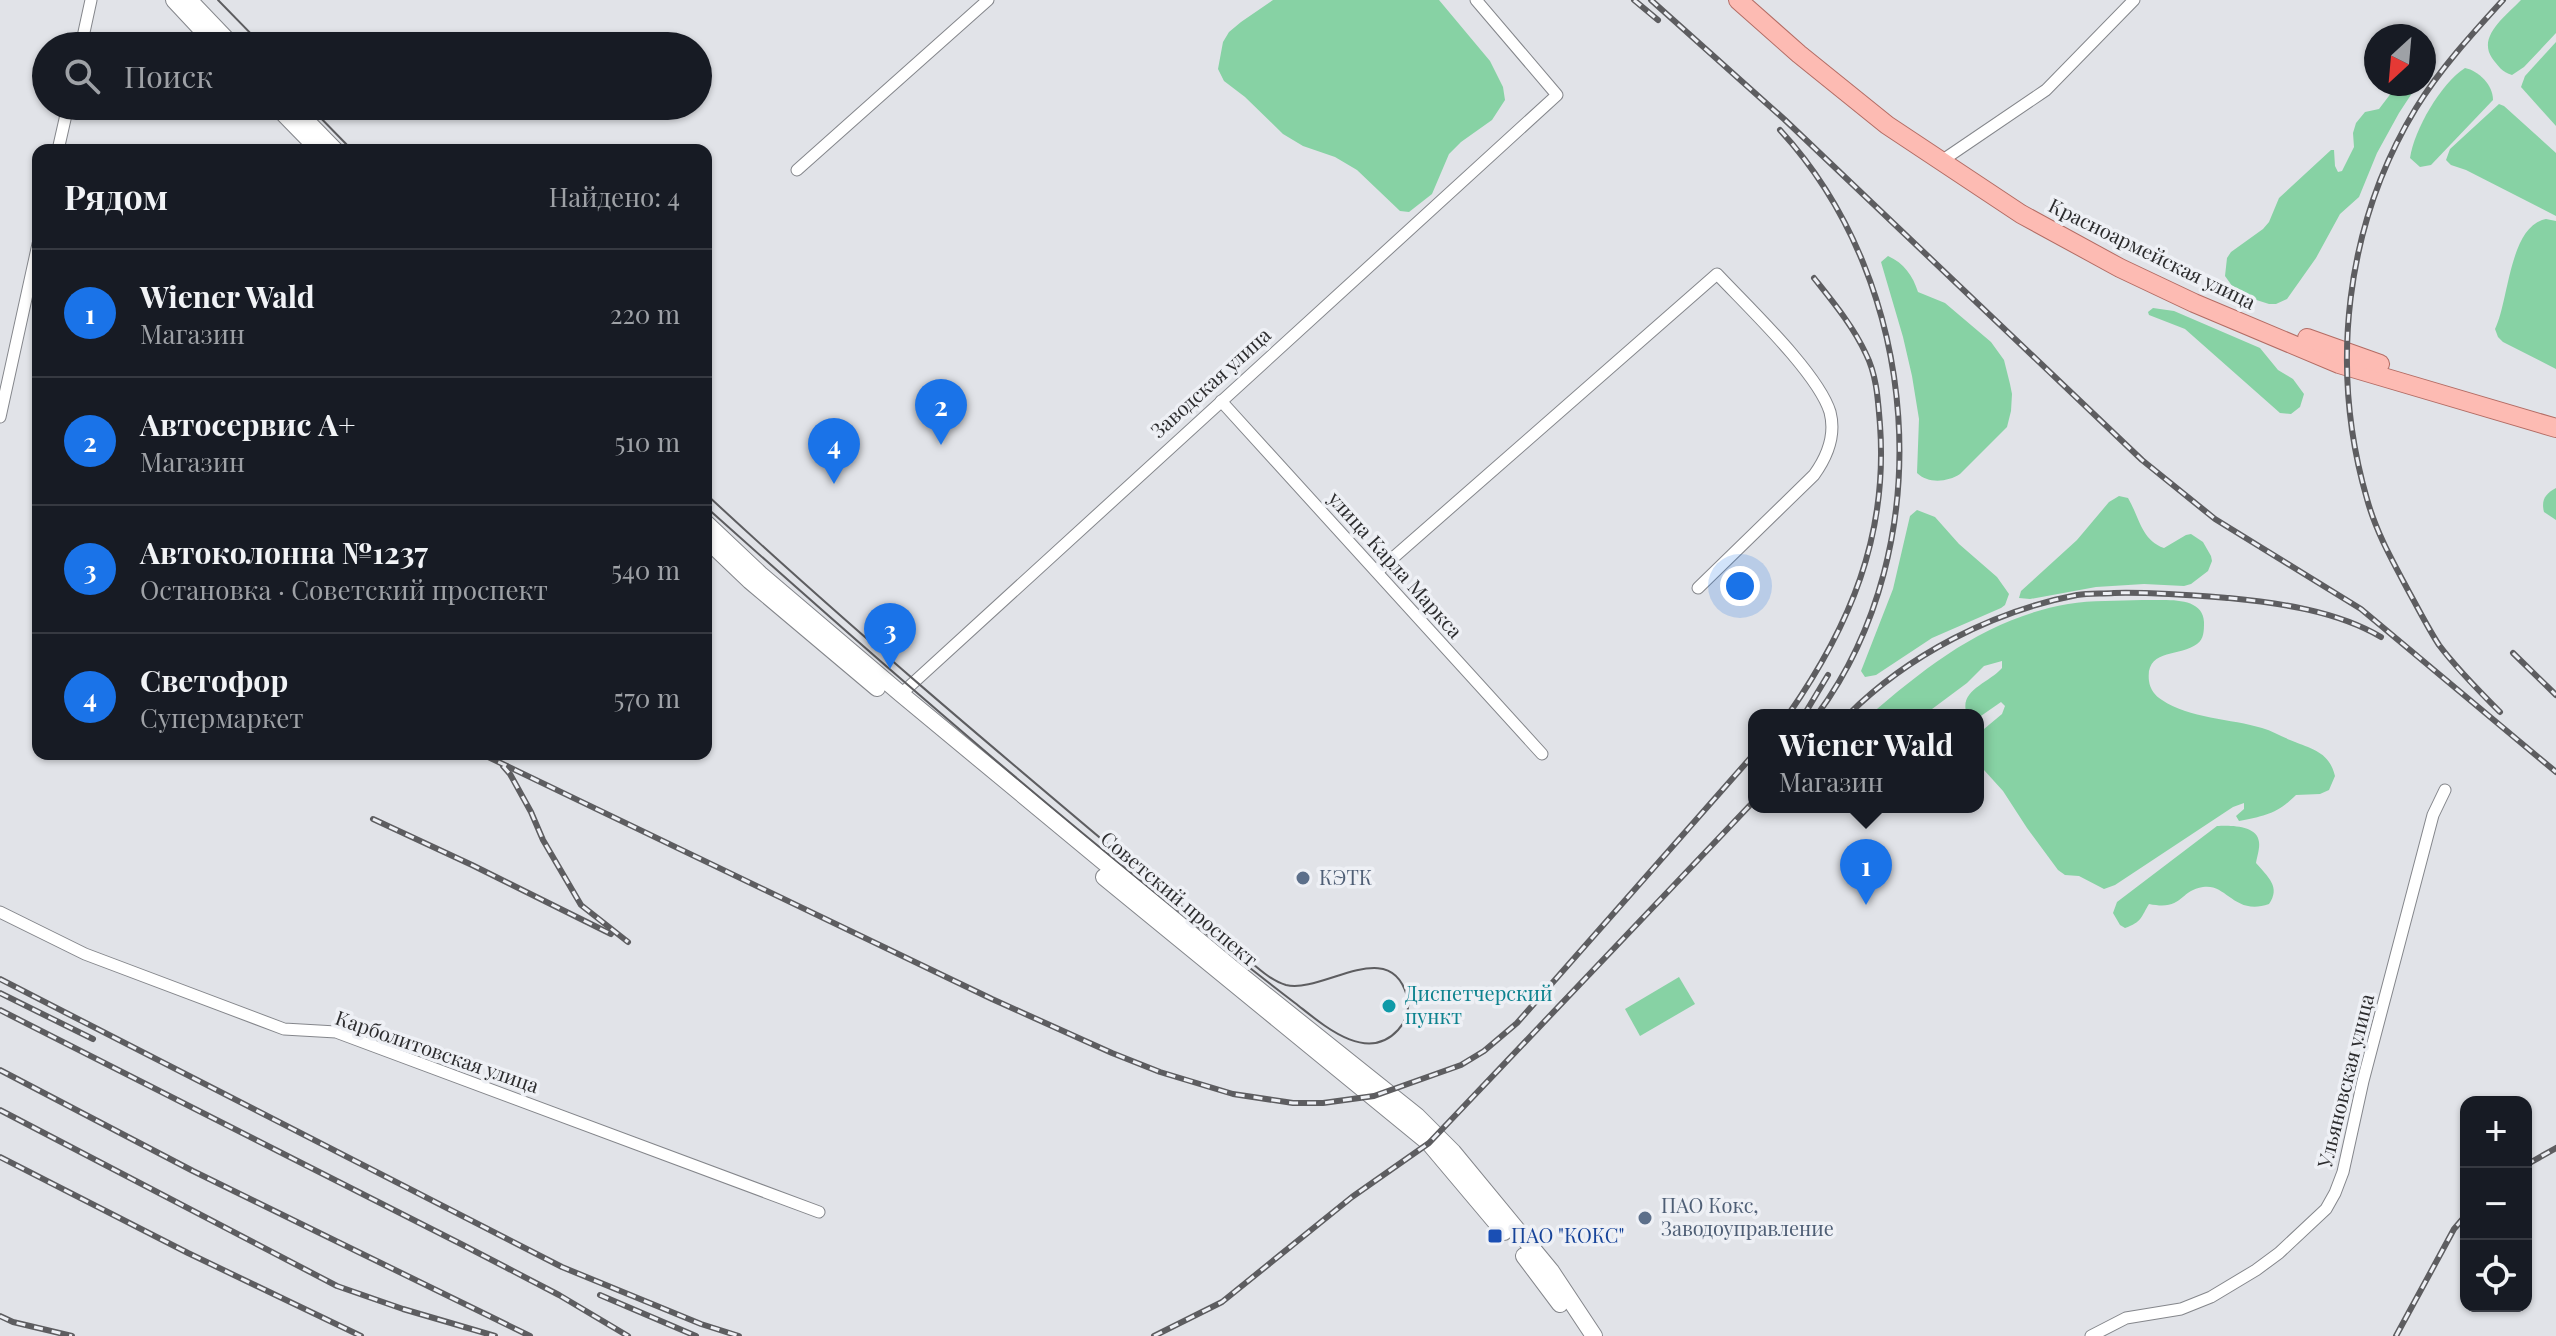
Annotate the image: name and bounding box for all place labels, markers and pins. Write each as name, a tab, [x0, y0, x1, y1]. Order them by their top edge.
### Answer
pin: 2	[915, 379, 967, 445]
pin: 4	[808, 418, 860, 484]
pin: 3	[864, 603, 916, 669]
pin: 1	[1840, 839, 1892, 905]
place label: КЭТК	[1319, 863, 1373, 890]
marker: КЭТК	[1294, 869, 1312, 887]
place label: Диспетчерский пункт	[1405, 979, 1552, 1029]
marker: Диспетчерский пункт	[1380, 997, 1398, 1015]
place label: ПАО Кокс, Заводоуправление	[1661, 1191, 1834, 1241]
marker: ПАО Кокс, Заводоуправление	[1636, 1209, 1654, 1227]
place label: ПАО "КОКС"	[1511, 1221, 1624, 1248]
marker: ПАО "КОКС"	[1486, 1227, 1504, 1245]

